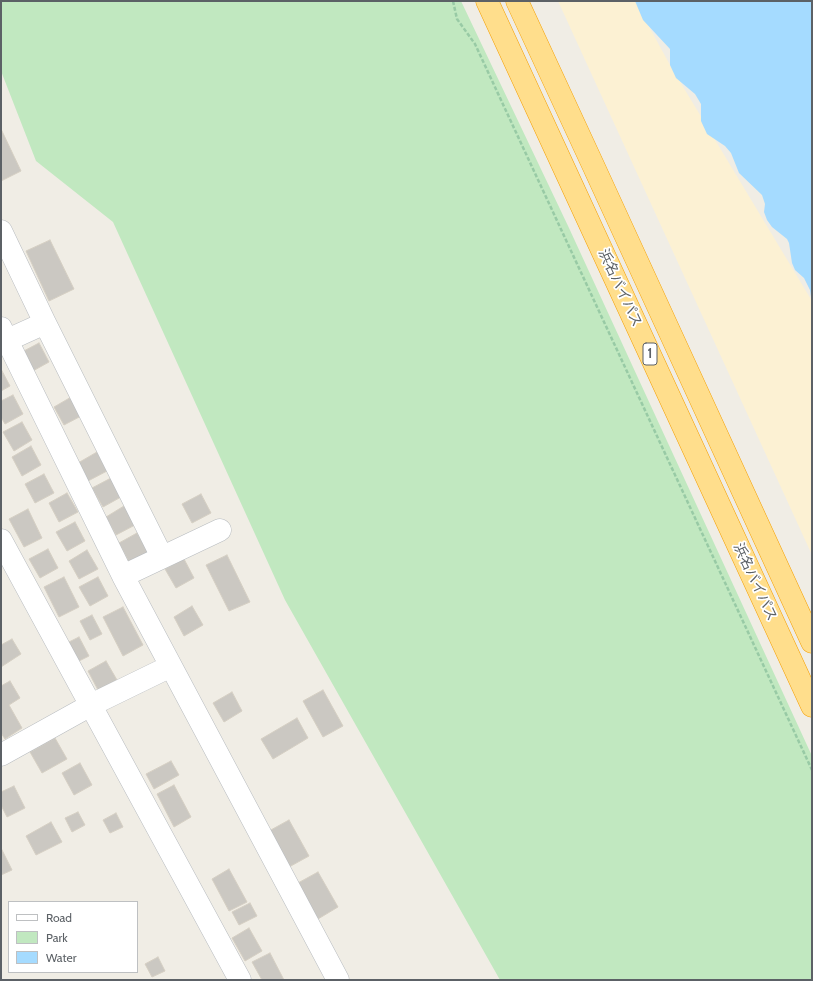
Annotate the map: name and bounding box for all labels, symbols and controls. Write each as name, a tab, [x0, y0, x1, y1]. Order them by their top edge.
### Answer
street label: 浜名バイパス	[595, 246, 645, 330]
road number: 1	[643, 343, 657, 365]
street label: 浜名バイパス	[730, 540, 780, 624]
legend	[8, 901, 138, 973]
text: Road	[46, 910, 72, 925]
text: Park	[46, 930, 68, 945]
text: Water	[46, 950, 76, 965]

